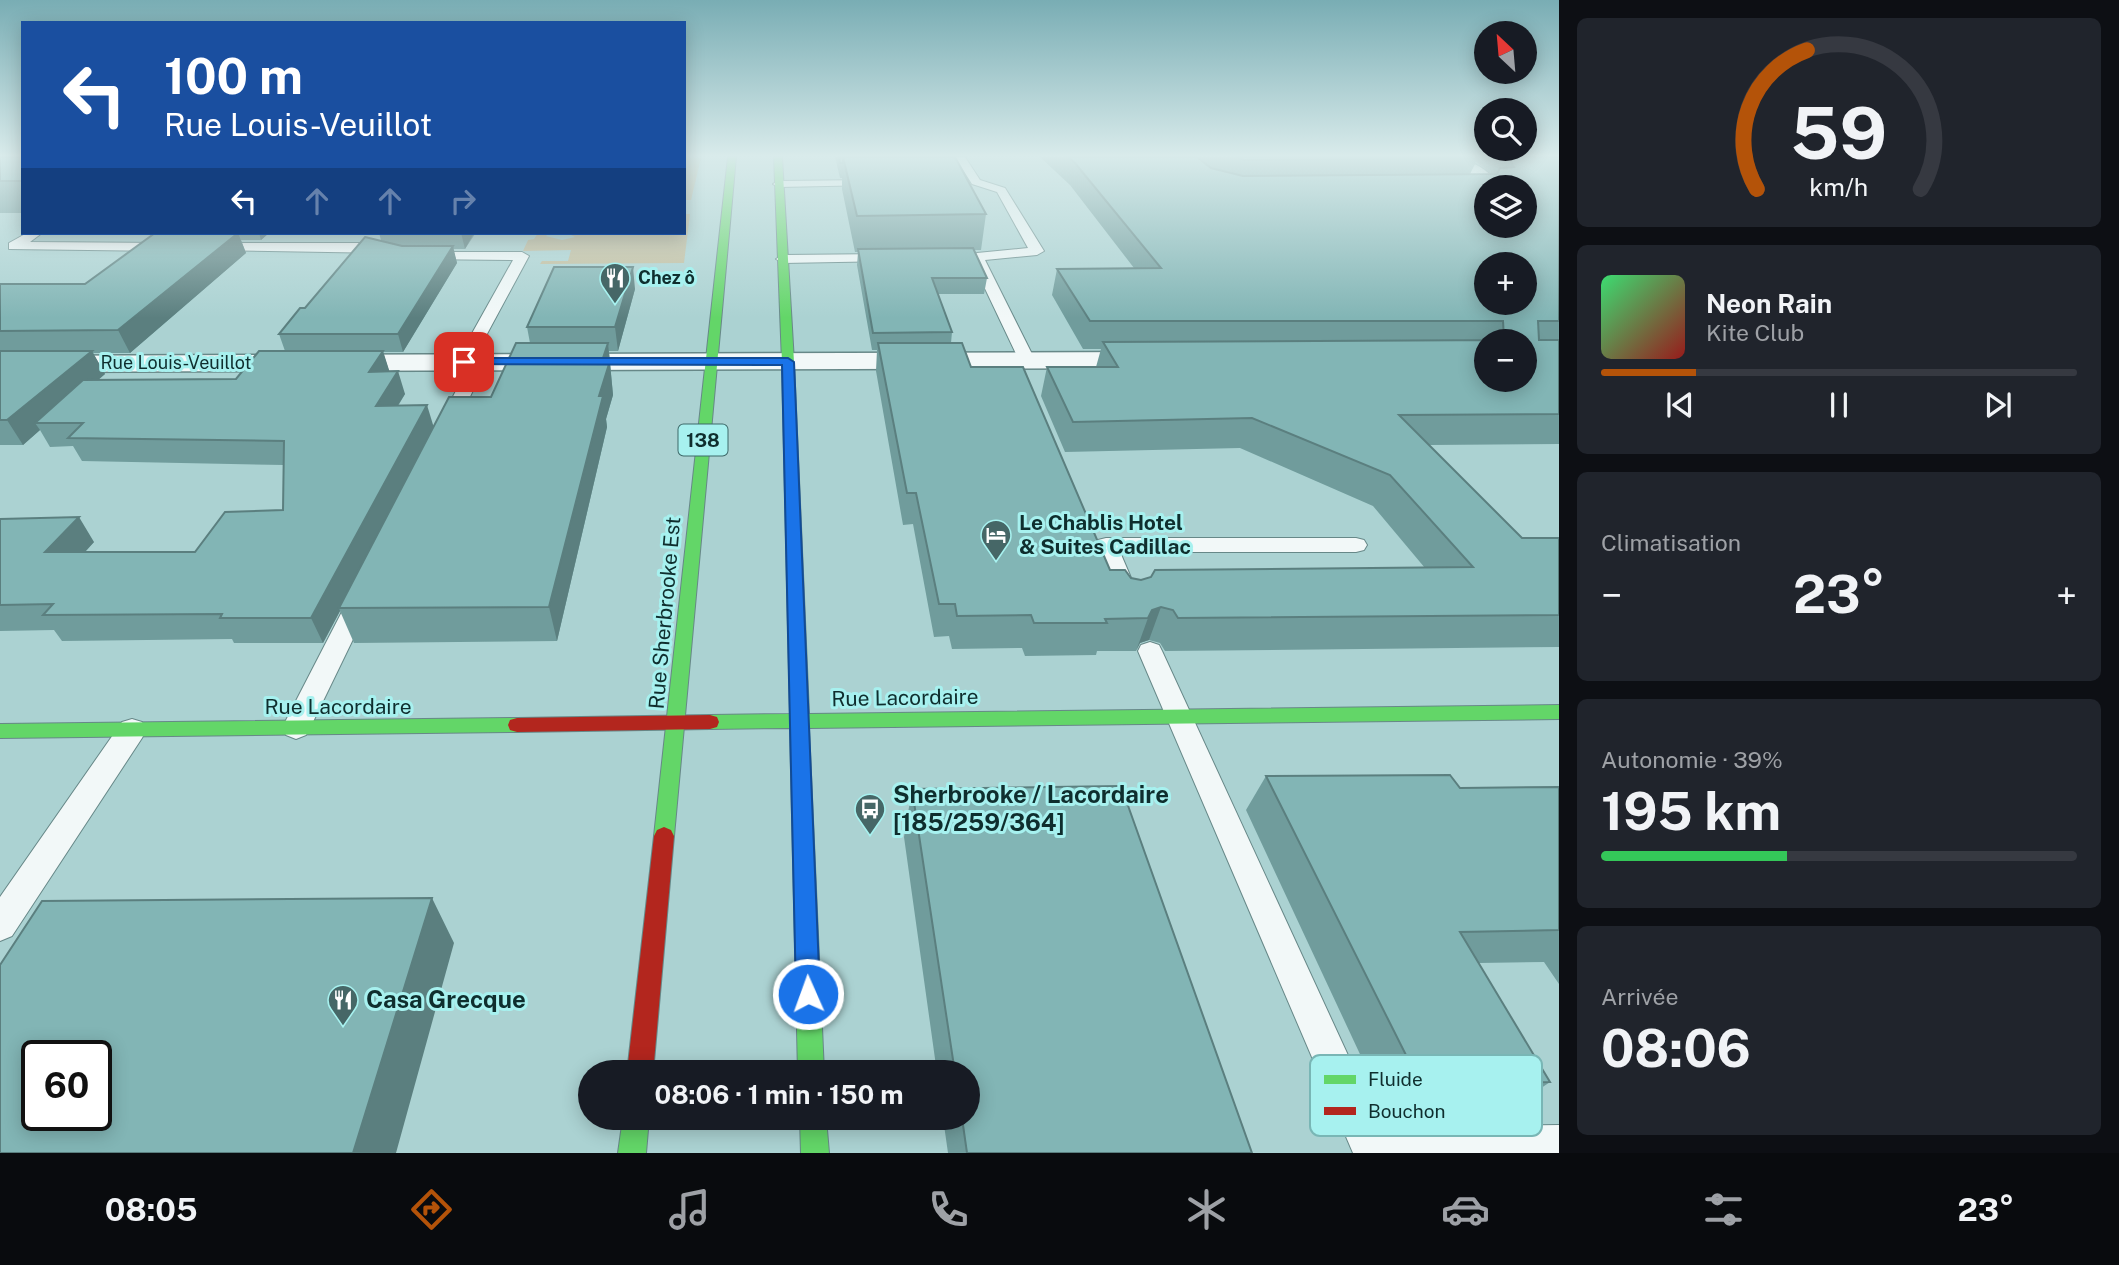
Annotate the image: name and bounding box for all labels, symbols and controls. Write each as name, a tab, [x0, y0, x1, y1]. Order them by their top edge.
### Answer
north arrow	[1474, 21, 1536, 84]
map controls	[1474, 21, 1537, 392]
text: 100 m	[164, 47, 303, 105]
icon: left	[49, 49, 140, 140]
text: 59	[1790, 90, 1888, 175]
button: search	[1474, 98, 1537, 161]
text: Rue Louis-Veuillot	[164, 106, 432, 143]
text: km/h	[1810, 171, 1868, 201]
button: layers	[1474, 175, 1537, 238]
icon: left	[225, 182, 263, 220]
icon: ahead	[298, 182, 336, 220]
icon: ahead	[371, 182, 409, 220]
icon: right	[444, 182, 482, 220]
button: +	[1474, 252, 1537, 315]
restaurant icon: Chez ô	[598, 261, 632, 305]
place label: Chez ô	[638, 267, 695, 288]
text: Neon Rain	[1706, 288, 1832, 319]
text: Kite Club	[1706, 319, 1804, 346]
button: −	[1474, 329, 1537, 392]
pin	[434, 332, 494, 392]
icon: arrive	[445, 343, 483, 381]
street label: Rue Louis-Veuillot	[101, 352, 251, 373]
icon: previous	[1661, 386, 1699, 424]
icon: pause	[1820, 386, 1858, 424]
icon: next	[1979, 386, 2017, 424]
road number: 138	[678, 424, 728, 456]
place label: Le Chablis Hotel & Suites Cadillac	[1019, 510, 1191, 559]
street label: Rue Sherbrooke Est	[644, 516, 685, 710]
hotel icon: Le Chablis Hotel & Suites Cadillac	[979, 518, 1013, 562]
text: Climatisation	[1601, 529, 1741, 556]
text: 23°	[1793, 564, 1885, 625]
text: −	[1601, 573, 1622, 618]
text: +	[2056, 573, 2077, 618]
street label: Rue Lacordaire	[831, 684, 979, 711]
street label: Rue Lacordaire	[264, 694, 412, 719]
text: Autonomie · 39%	[1601, 746, 1783, 773]
place label: Sherbrooke / Lacordaire [185/259/364]	[893, 780, 1169, 836]
text: 195 km	[1601, 781, 1781, 842]
bus stop icon: Sherbrooke / Lacordaire [185/259/364]	[853, 792, 887, 836]
position arrow	[771, 957, 845, 1031]
restaurant icon: Casa Grecque	[326, 983, 360, 1027]
text: Arrivée	[1601, 983, 1678, 1010]
place label: Casa Grecque	[366, 985, 526, 1013]
text: 08:06	[1601, 1018, 1751, 1079]
speed limit sign: 60	[21, 1040, 112, 1131]
legend	[1310, 1055, 1542, 1136]
text: Fluide	[1368, 1068, 1423, 1090]
text: 08:06 · 1 min · 150 m	[654, 1079, 904, 1110]
text: Bouchon	[1368, 1100, 1445, 1122]
icon: directions	[407, 1185, 456, 1234]
icon: music	[665, 1185, 714, 1234]
icon: phone	[924, 1185, 973, 1234]
icon: climate	[1182, 1185, 1231, 1234]
icon: car	[1441, 1185, 1490, 1234]
icon: filters	[1699, 1185, 1748, 1234]
text: 08:05	[105, 1191, 198, 1228]
text: 23°	[1957, 1191, 2014, 1228]

